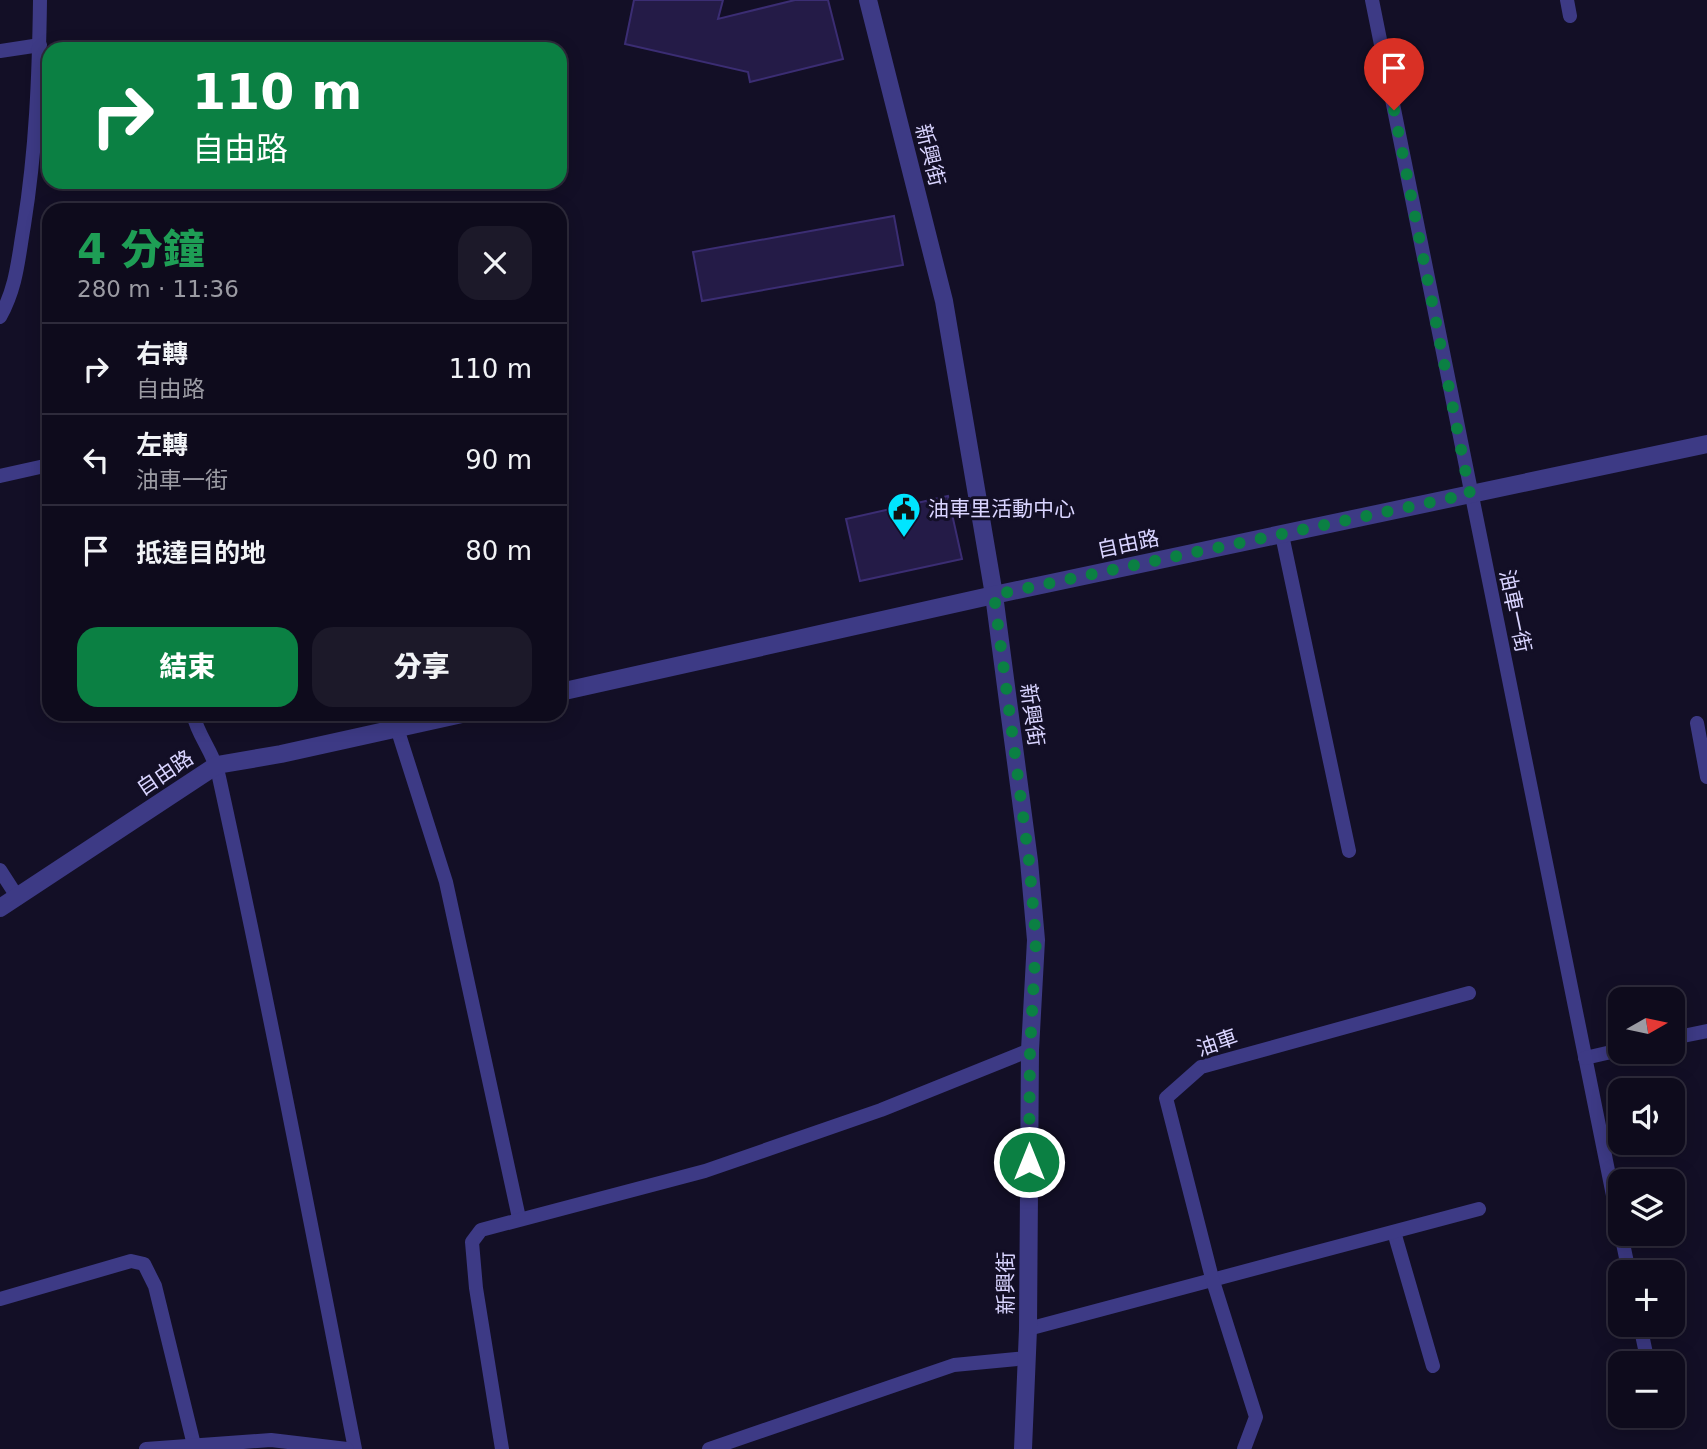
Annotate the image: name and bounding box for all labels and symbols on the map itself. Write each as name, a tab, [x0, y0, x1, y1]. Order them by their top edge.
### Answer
pin	[1364, 38, 1424, 110]
street label: 新興街	[911, 122, 949, 188]
public building icon: 油車里活動中心	[885, 490, 923, 539]
place label: 油車里活動中心	[928, 497, 1075, 521]
street label: 自由路	[1095, 526, 1161, 562]
street label: 油車一街	[1495, 567, 1535, 655]
street label: 新興街	[1016, 682, 1048, 748]
street label: 自由路	[132, 745, 198, 801]
north arrow	[1608, 987, 1685, 1064]
street label: 油車	[1193, 1025, 1241, 1061]
position arrow	[992, 1125, 1066, 1199]
street label: 新興街	[994, 1252, 1018, 1315]

